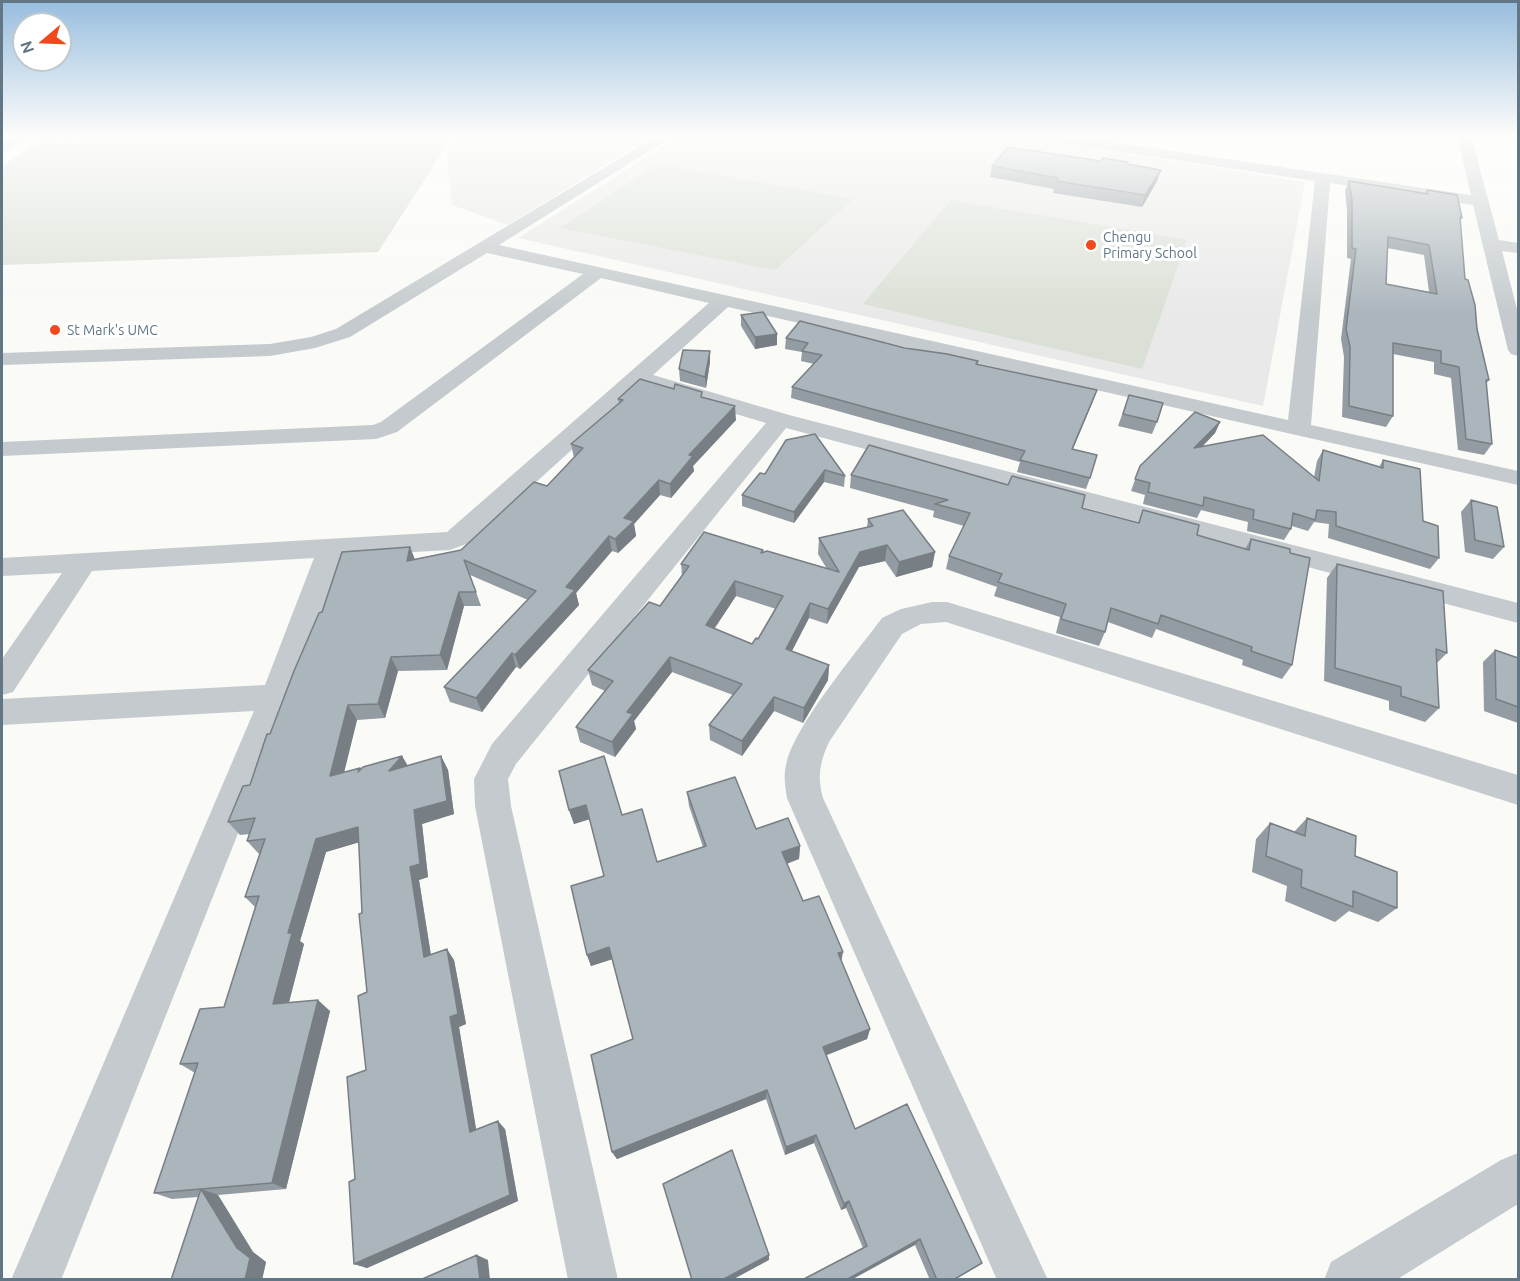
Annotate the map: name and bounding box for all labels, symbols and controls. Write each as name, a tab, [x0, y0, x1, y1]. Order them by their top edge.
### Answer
north arrow	[12, 12, 72, 72]
text: N	[16, 39, 37, 56]
place label: Chengu Primary School	[1103, 229, 1197, 262]
marker: Chengu Primary School	[1084, 238, 1098, 252]
place label: St Mark's UMC	[67, 322, 158, 338]
marker: St Mark's UMC	[48, 323, 62, 337]

